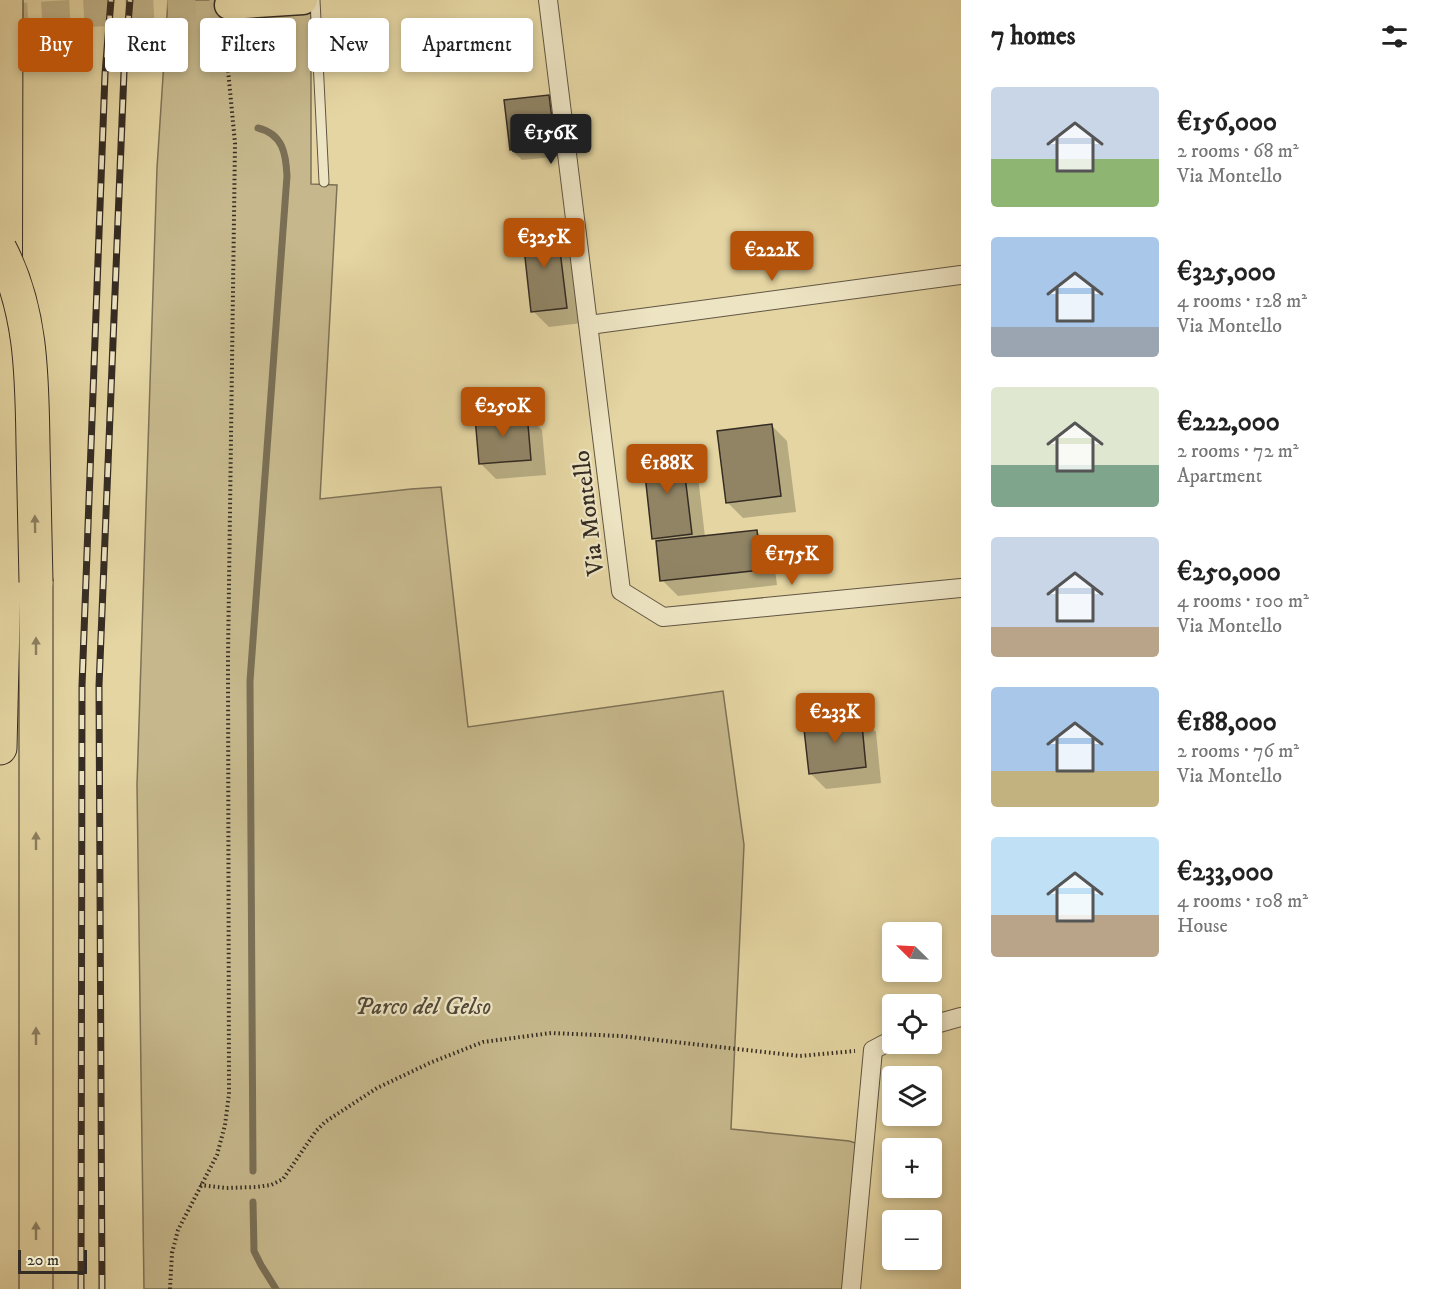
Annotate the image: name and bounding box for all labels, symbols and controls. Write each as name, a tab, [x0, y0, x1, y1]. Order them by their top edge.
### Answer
chip: Buy	[18, 18, 93, 72]
chip: Rent	[105, 18, 188, 72]
chip: Filters	[200, 18, 296, 72]
chip: New	[308, 18, 389, 72]
chip: Apartment	[401, 18, 533, 72]
text: 7 homes	[991, 20, 1075, 53]
icon: filters	[1378, 20, 1411, 53]
text: €156,000	[1177, 106, 1277, 139]
icon: home	[1039, 111, 1111, 183]
pin: €156K	[509, 114, 593, 165]
text: €156K	[524, 121, 578, 146]
text: 2 rooms · 68 m²	[1177, 139, 1299, 164]
text: Via Montello	[1177, 164, 1282, 189]
pin: €325K	[502, 218, 586, 269]
text: €325K	[518, 225, 570, 250]
pin: €222K	[730, 231, 814, 282]
text: €222K	[744, 238, 800, 263]
text: €325,000	[1177, 256, 1276, 289]
icon: home	[1039, 261, 1111, 333]
text: 4 rooms · 128 m²	[1177, 289, 1307, 314]
text: Via Montello	[1177, 314, 1282, 339]
pin: €250K	[461, 387, 545, 438]
text: €250K	[475, 394, 531, 419]
text: €222,000	[1177, 406, 1280, 439]
icon: home	[1039, 411, 1111, 483]
text: 2 rooms · 72 m²	[1177, 439, 1299, 464]
pin: €188K	[625, 444, 709, 495]
street label: Via Montello	[566, 449, 612, 578]
text: €188K	[640, 451, 694, 476]
text: Apartment	[1177, 464, 1262, 489]
one-way arrow	[30, 514, 40, 533]
pin: €175K	[750, 535, 834, 586]
text: €175K	[765, 542, 819, 567]
text: €250,000	[1177, 556, 1281, 589]
icon: home	[1039, 561, 1111, 633]
text: 4 rooms · 100 m²	[1177, 589, 1309, 614]
text: Via Montello	[1177, 614, 1282, 639]
one-way arrow	[31, 636, 41, 655]
pin: €233K	[793, 693, 877, 744]
text: €233K	[810, 700, 860, 725]
text: €188,000	[1177, 706, 1277, 739]
icon: home	[1039, 711, 1111, 783]
text: 2 rooms · 76 m²	[1177, 739, 1299, 764]
text: Via Montello	[1177, 764, 1282, 789]
one-way arrow	[31, 831, 41, 850]
text: €233,000	[1177, 856, 1273, 889]
icon: home	[1039, 861, 1111, 933]
text: 4 rooms · 108 m²	[1177, 889, 1308, 914]
text: House	[1177, 914, 1228, 939]
north arrow	[882, 922, 942, 982]
map controls	[882, 922, 942, 1270]
park label: Parco del Gelso	[355, 992, 491, 1022]
button: locate	[882, 994, 942, 1054]
one-way arrow	[31, 1026, 41, 1045]
button: layers	[882, 1066, 942, 1126]
button: +	[882, 1138, 942, 1198]
button: −	[882, 1210, 942, 1270]
one-way arrow	[31, 1221, 41, 1240]
scale bar	[18, 1247, 87, 1274]
text: 20 m	[27, 1250, 59, 1270]

